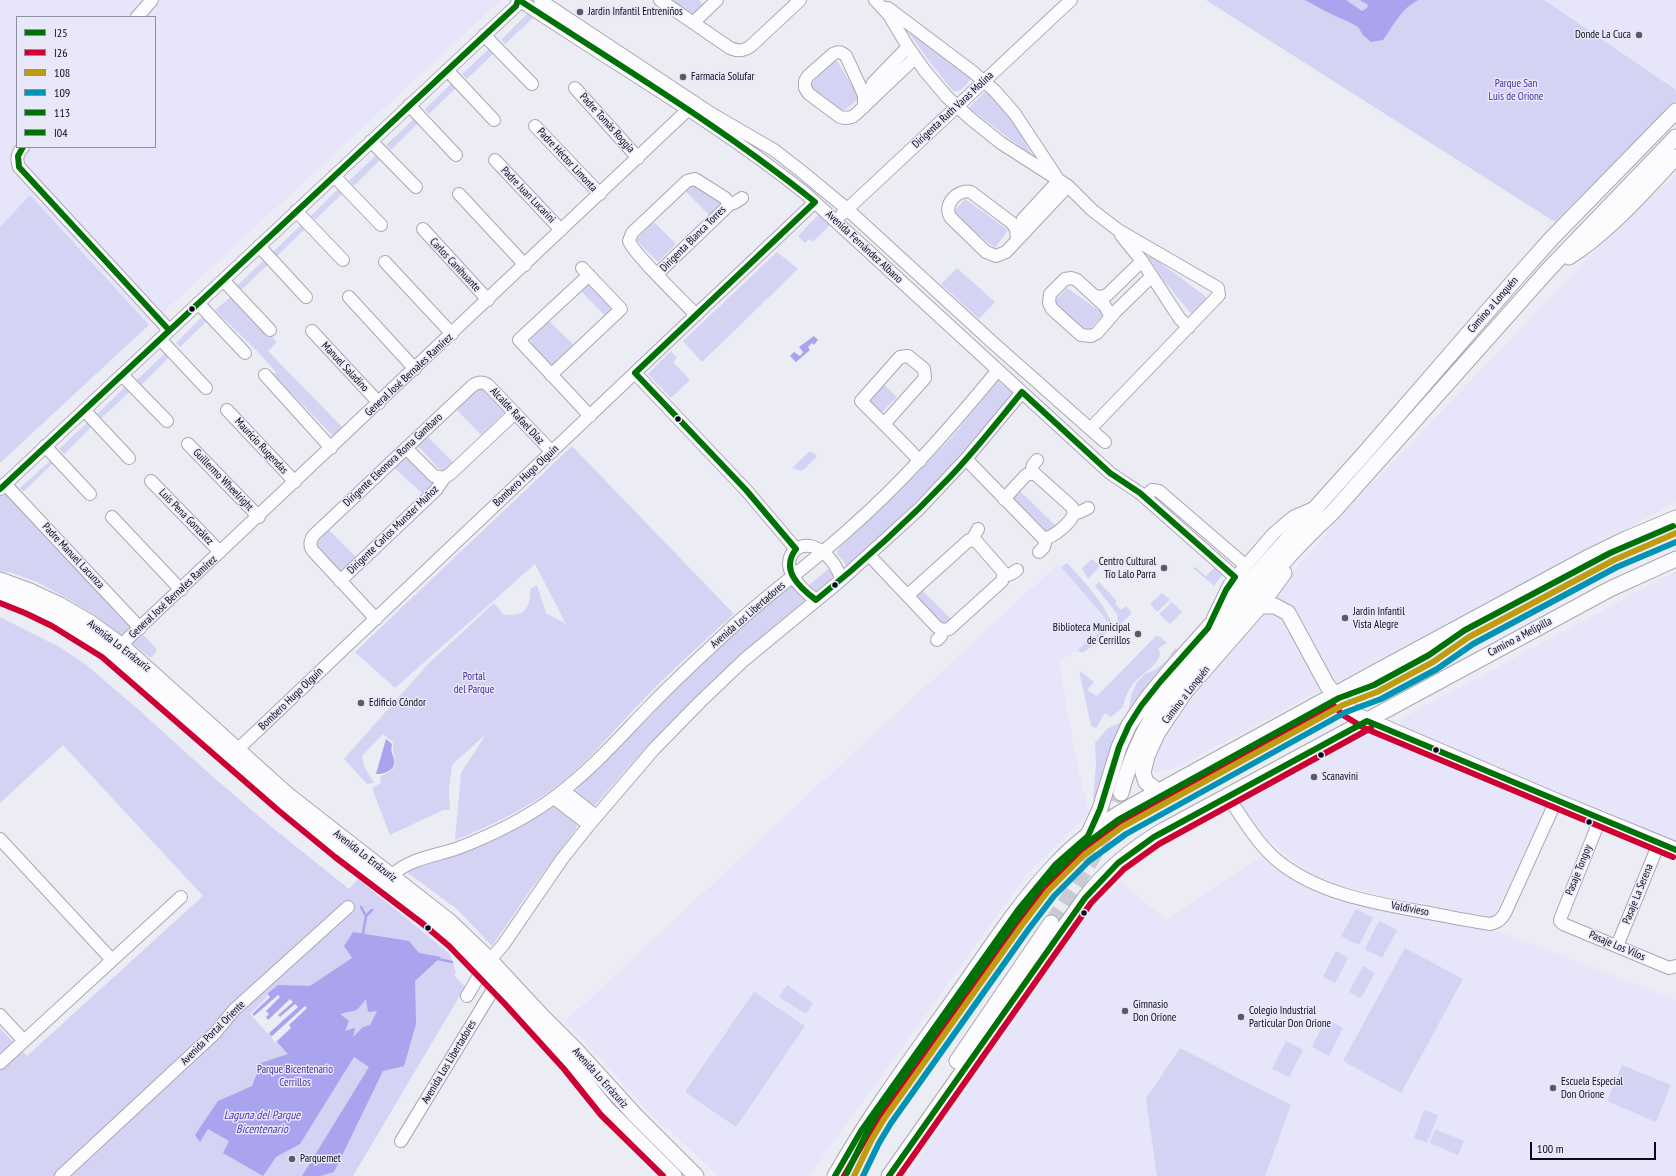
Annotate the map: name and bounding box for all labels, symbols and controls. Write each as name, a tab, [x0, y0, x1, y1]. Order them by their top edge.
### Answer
place label: Jardin Infantil Entreniños	[588, 5, 683, 19]
marker: Jardin Infantil Entreniños	[575, 7, 585, 17]
legend	[16, 16, 156, 148]
text: I25	[54, 25, 68, 40]
place label: Donde La Cuca	[1575, 28, 1631, 42]
marker: Donde La Cuca	[1634, 30, 1644, 40]
text: I26	[54, 45, 68, 60]
text: 108	[54, 65, 70, 80]
street label: Dirigenta Ruth Varas Molina	[910, 69, 996, 151]
place label: Farmacia Solufar	[691, 70, 755, 84]
marker: Farmacia Solufar	[678, 72, 688, 82]
park label: Parque San Luis de Orione	[1489, 77, 1543, 103]
text: 109	[54, 85, 70, 100]
street label: Padre Tomás Roggia	[577, 90, 637, 156]
text: 113	[54, 105, 70, 120]
text: I04	[54, 125, 68, 140]
street label: Padre Héctor Limonta	[534, 125, 600, 195]
street label: Padre Juan Lucarini	[498, 164, 558, 226]
street label: Dirigenta Blanca Torres	[657, 203, 729, 275]
street label: Avenida Fernández Albano	[823, 208, 905, 286]
street label: Carlos Canihuante	[427, 235, 483, 295]
street label: Camino a Lonquén	[1465, 274, 1521, 336]
unlabelled marker	[187, 304, 197, 314]
street label: General José Bernales Ramírez	[362, 331, 456, 419]
street label: Manuel Saladino	[319, 339, 371, 395]
street label: Alcalde Rafael Díaz	[487, 385, 547, 447]
street label: Dirigente Eleonora Roma Gambaro	[341, 411, 445, 509]
unlabelled marker	[673, 414, 683, 424]
street label: Mauricio Rugendas	[232, 415, 290, 477]
street label: Bombero Hugo Olguín	[491, 442, 561, 510]
street label: Guillermo Wheelright	[190, 446, 256, 514]
street label: Dirigente Carlos Munster Muñoz	[345, 483, 441, 577]
street label: Luis Pena González	[156, 486, 216, 548]
street label: Padre Manuel Lacunza	[39, 520, 107, 592]
street label: General José Bernales Ramírez	[126, 553, 220, 641]
place label: Centro Cultural Tío Lalo Parra	[1099, 555, 1156, 581]
marker: Centro Cultural Tío Lalo Parra	[1159, 563, 1169, 573]
street label: Avenida Los Libertadores	[708, 579, 788, 651]
unlabelled marker	[830, 580, 840, 590]
place label: Jardin Infantil Vista Alegre	[1353, 605, 1405, 631]
marker: Jardin Infantil Vista Alegre	[1340, 613, 1350, 623]
street label: Camino a Melipilla	[1486, 615, 1554, 659]
street label: Avenida Lo Errázuriz	[85, 617, 153, 675]
place label: Biblioteca Municipal de Cerrillos	[1053, 621, 1130, 647]
marker: Biblioteca Municipal de Cerrillos	[1133, 629, 1143, 639]
street label: Camino a Lonquén	[1159, 663, 1213, 727]
street label: Bombero Hugo Olguín	[256, 665, 326, 733]
park label: Portal del Parque	[454, 670, 494, 696]
place label: Edificio Cóndor	[369, 696, 426, 710]
marker: Edificio Cóndor	[356, 698, 366, 708]
unlabelled marker	[1431, 745, 1441, 755]
unlabelled marker	[1316, 750, 1326, 760]
place label: Scanavini	[1322, 770, 1358, 784]
marker: Scanavini	[1309, 772, 1319, 782]
unlabelled marker	[1584, 817, 1594, 827]
street label: Avenida Lo Errázuriz	[331, 827, 399, 885]
street label: Pasaje Tongoy	[1563, 843, 1595, 897]
street label: Pasaje La Serena	[1620, 862, 1656, 926]
street label: Valdivieso	[1390, 899, 1430, 919]
unlabelled marker	[1079, 908, 1089, 918]
unlabelled marker	[423, 923, 433, 933]
street label: Pasaje Los Vilos	[1587, 928, 1647, 964]
street label: Avenida Portal Oriente	[178, 998, 248, 1068]
place label: Gimnasio Don Orione	[1133, 998, 1176, 1024]
place label: Colegio Industrial Particular Don Orione	[1249, 1004, 1331, 1030]
marker: Gimnasio Don Orione	[1120, 1006, 1130, 1016]
marker: Colegio Industrial Particular Don Orione	[1236, 1012, 1246, 1022]
street label: Avenida Los Libertadores	[419, 1018, 479, 1106]
street label: Avenida Lo Errázuriz	[569, 1045, 631, 1111]
park label: Parque Bicentenario Cerrillos	[257, 1063, 333, 1089]
place label: Escuela Especial Don Orione	[1561, 1075, 1623, 1101]
marker: Escuela Especial Don Orione	[1548, 1083, 1558, 1093]
water label: Laguna del Parque Bicentenario	[224, 1109, 300, 1137]
scale bar	[1532, 1134, 1658, 1160]
text: 100 m	[1537, 1141, 1564, 1156]
place label: Parquemet	[300, 1152, 341, 1166]
marker: Parquemet	[287, 1154, 297, 1164]

